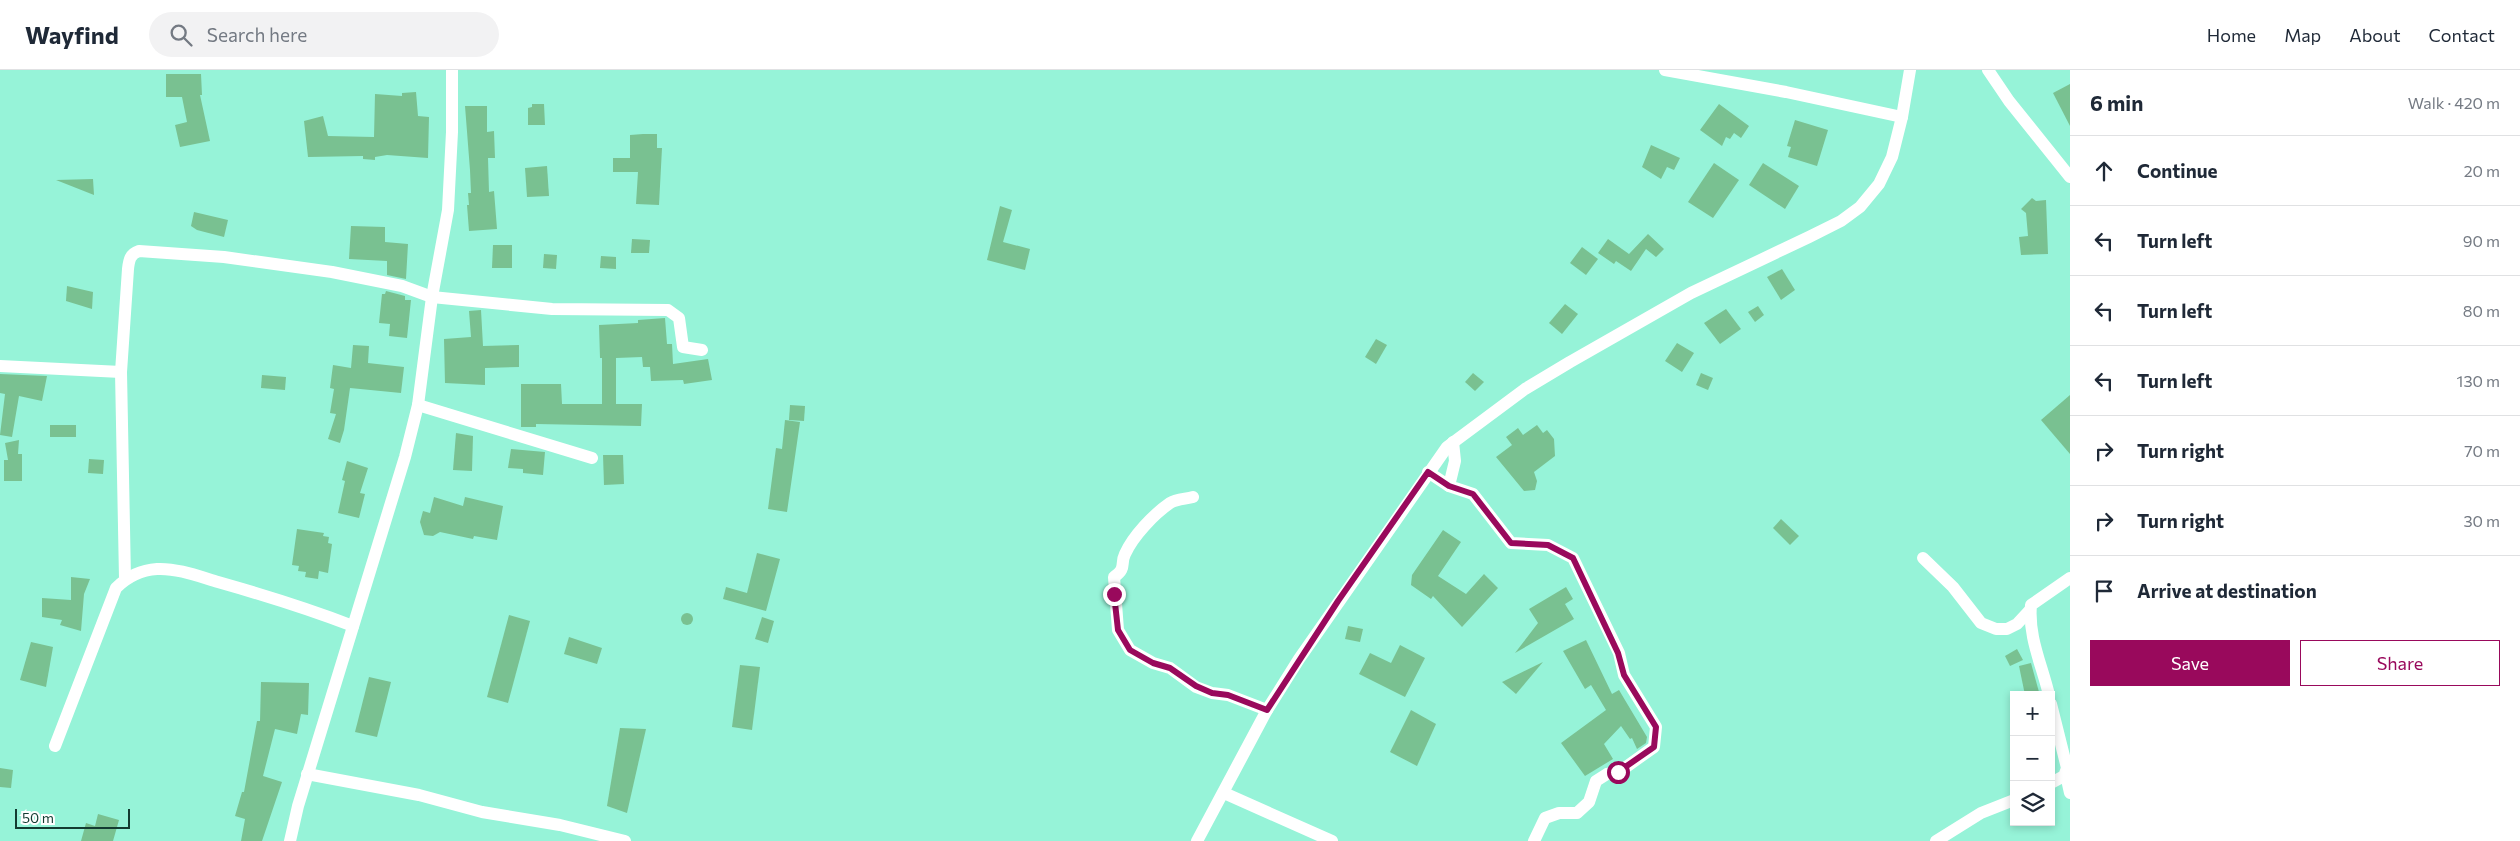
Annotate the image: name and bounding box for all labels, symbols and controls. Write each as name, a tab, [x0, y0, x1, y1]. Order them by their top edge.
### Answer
search box	[149, 12, 499, 57]
text: Wayfind	[25, 20, 119, 49]
icon: search	[167, 21, 195, 49]
text: Search here	[207, 23, 307, 46]
text: Home	[2207, 24, 2256, 46]
text: Map	[2284, 24, 2321, 46]
text: About	[2349, 24, 2401, 46]
text: Contact	[2429, 24, 2495, 46]
text: 6 min	[2090, 90, 2143, 115]
text: Walk · 420 m	[2408, 93, 2500, 112]
icon: ahead	[2090, 157, 2118, 185]
text: Continue	[2137, 159, 2217, 182]
text: 20 m	[2464, 161, 2500, 180]
icon: left	[2090, 227, 2118, 255]
text: Turn left	[2137, 229, 2212, 252]
text: 90 m	[2463, 231, 2500, 250]
icon: left	[2090, 297, 2118, 325]
text: Turn left	[2137, 299, 2212, 322]
text: 80 m	[2463, 301, 2500, 320]
icon: left	[2090, 367, 2118, 395]
text: Turn left	[2137, 369, 2212, 392]
text: 130 m	[2457, 371, 2500, 390]
icon: right	[2090, 437, 2118, 465]
text: Turn right	[2137, 439, 2224, 462]
text: 70 m	[2464, 441, 2500, 460]
icon: right	[2090, 507, 2118, 535]
text: Turn right	[2137, 509, 2224, 532]
text: 30 m	[2463, 511, 2500, 530]
icon: arrive	[2090, 577, 2118, 605]
text: Arrive at destination	[2137, 579, 2317, 602]
route end	[1103, 583, 1126, 606]
button: Save	[2090, 640, 2290, 686]
button: Share	[2300, 640, 2500, 686]
map controls	[2010, 691, 2055, 826]
button: +	[2010, 691, 2055, 736]
button: −	[2010, 736, 2055, 781]
route start	[1607, 761, 1630, 784]
button: layers	[2010, 781, 2055, 826]
scale bar	[15, 806, 130, 829]
text: 50 m	[22, 809, 54, 826]

